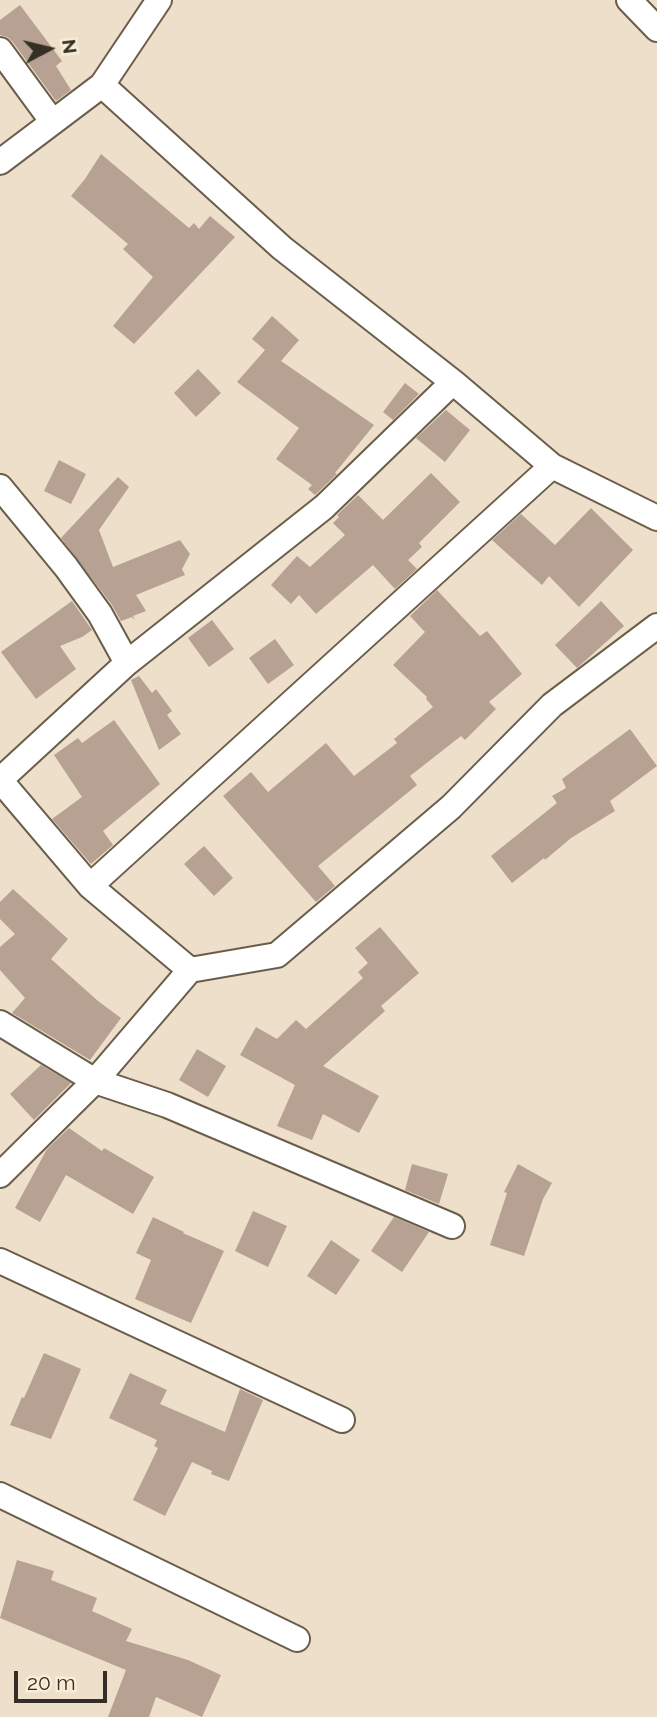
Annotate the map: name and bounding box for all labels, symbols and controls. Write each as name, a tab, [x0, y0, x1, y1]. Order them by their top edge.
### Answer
north arrow	[14, 14, 84, 84]
text: N	[58, 38, 82, 55]
scale bar	[18, 1658, 110, 1702]
text: 20 m	[27, 1670, 75, 1695]

